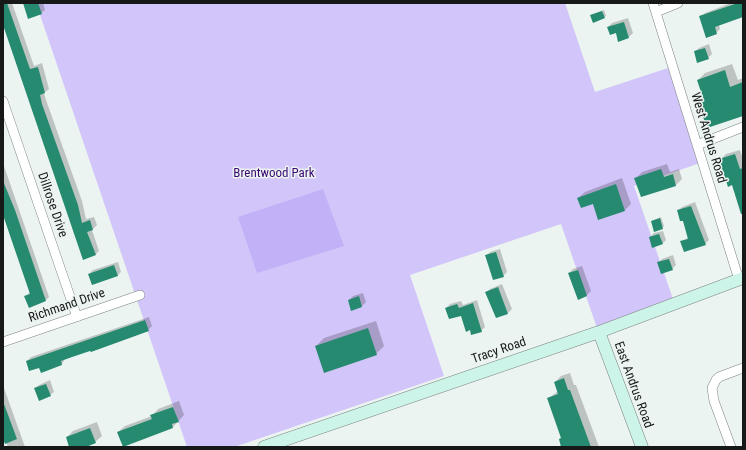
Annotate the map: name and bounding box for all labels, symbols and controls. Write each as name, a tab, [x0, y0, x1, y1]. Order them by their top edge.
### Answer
street label: West Andrus Road	[687, 91, 729, 185]
park label: Brentwood Park	[233, 166, 315, 182]
street label: Dillrose Drive	[34, 170, 70, 240]
street label: Richmand Drive	[27, 286, 107, 326]
street label: Tracy Road	[470, 334, 528, 368]
street label: East Andrus Road	[610, 340, 656, 430]

